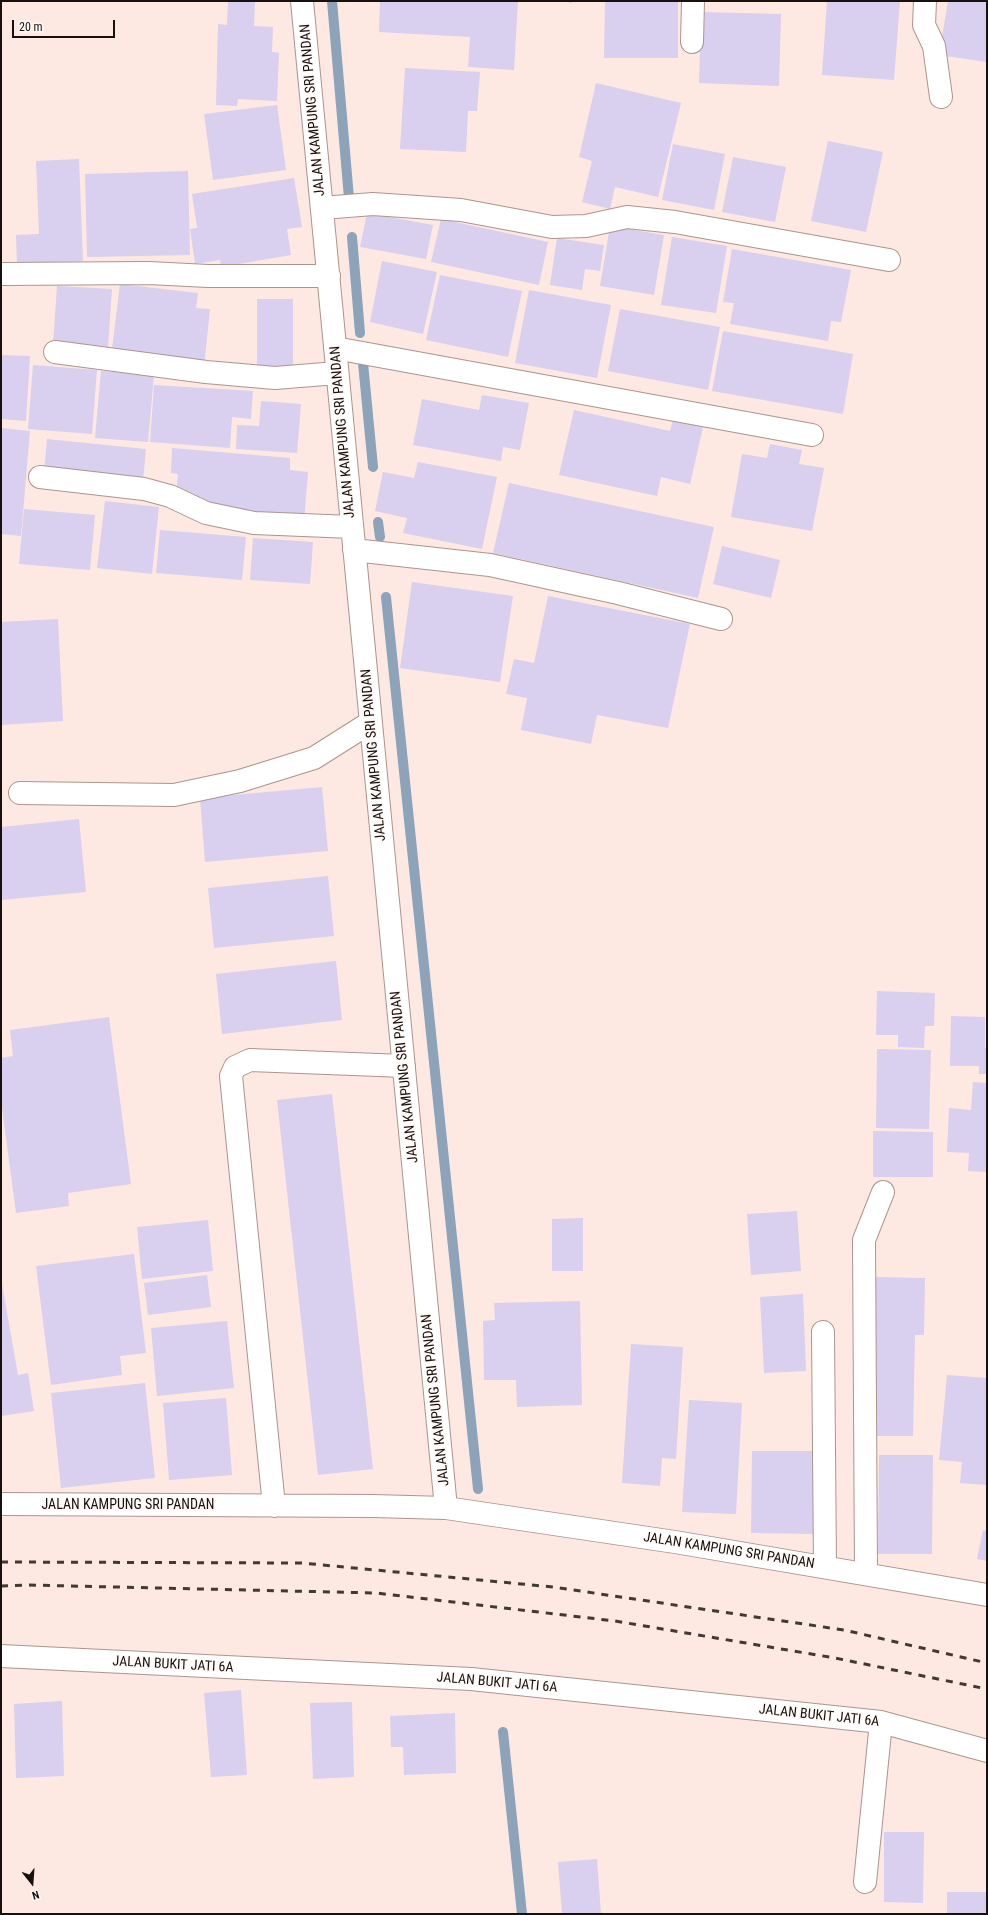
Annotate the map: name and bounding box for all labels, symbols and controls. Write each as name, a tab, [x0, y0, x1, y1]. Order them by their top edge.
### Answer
scale bar	[14, 12, 117, 38]
text: 20 m	[19, 20, 43, 34]
street label: JALAN KAMPUNG SRI PANDAN	[297, 23, 329, 197]
street label: JALAN KAMPUNG SRI PANDAN	[327, 345, 359, 519]
street label: JALAN KAMPUNG SRI PANDAN	[358, 668, 390, 842]
street label: JALAN KAMPUNG SRI PANDAN	[388, 990, 422, 1164]
street label: JALAN KAMPUNG SRI PANDAN	[419, 1313, 453, 1487]
street label: JALAN KAMPUNG SRI PANDAN	[41, 1497, 215, 1513]
street label: JALAN KAMPUNG SRI PANDAN	[642, 1529, 816, 1573]
street label: JALAN BUKIT JATI 6A	[112, 1653, 234, 1677]
street label: JALAN BUKIT JATI 6A	[436, 1669, 558, 1697]
street label: JALAN BUKIT JATI 6A	[758, 1701, 880, 1731]
north arrow	[12, 1863, 52, 1903]
text: N	[31, 1888, 41, 1902]

